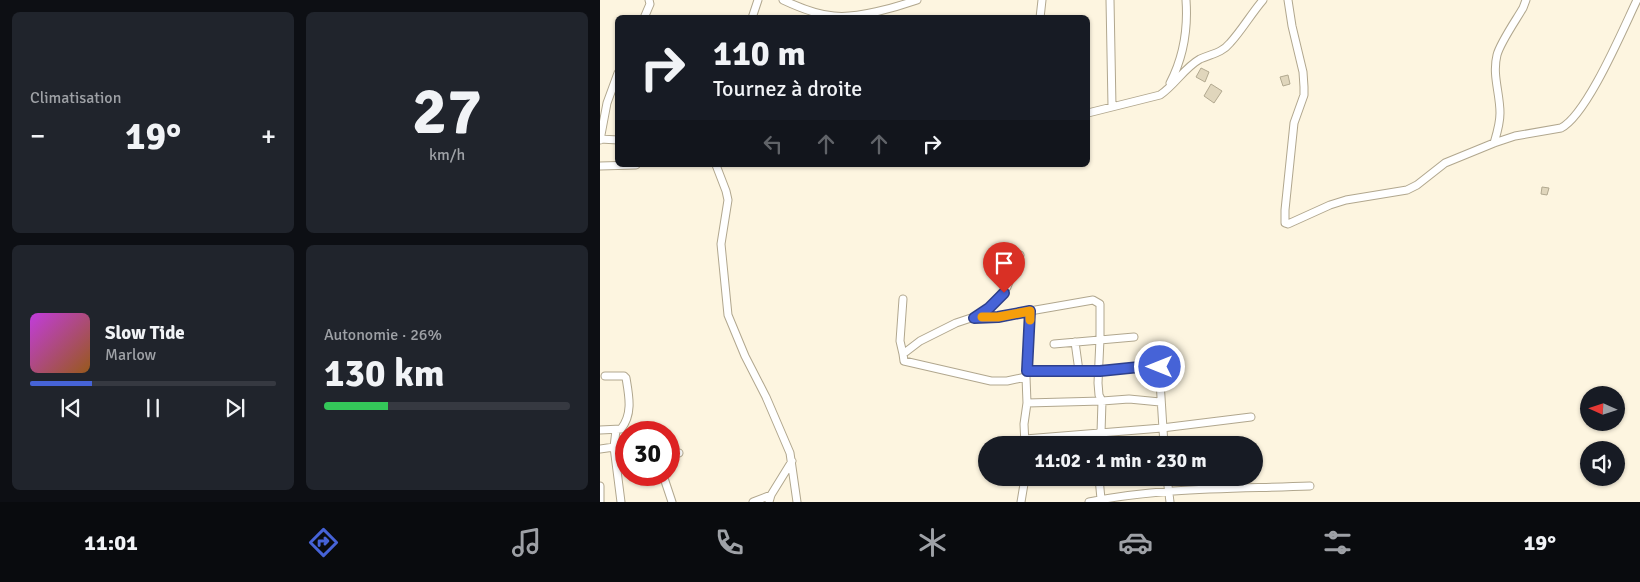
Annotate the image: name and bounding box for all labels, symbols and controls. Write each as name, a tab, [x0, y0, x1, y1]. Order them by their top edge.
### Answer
text: 110 m	[713, 32, 806, 75]
icon: right	[630, 35, 695, 100]
text: 27	[412, 72, 482, 152]
text: Tournez à droite	[713, 75, 862, 102]
text: Climatisation	[30, 88, 121, 108]
text: 19°	[125, 113, 181, 160]
text: −	[30, 119, 45, 153]
text: +	[261, 119, 276, 153]
icon: left	[759, 130, 787, 158]
icon: ahead	[812, 130, 840, 158]
icon: ahead	[865, 130, 893, 158]
icon: right	[918, 130, 946, 158]
text: km/h	[429, 145, 465, 165]
pin	[983, 242, 1025, 293]
icon: arrive	[990, 249, 1018, 277]
text: Slow Tide	[105, 321, 185, 345]
text: Autonomie · 26%	[324, 325, 442, 345]
position arrow	[1133, 340, 1185, 392]
text: Marlow	[105, 345, 156, 365]
text: 130 km	[324, 350, 445, 397]
north arrow	[1580, 386, 1625, 431]
map controls	[1580, 386, 1625, 486]
icon: previous	[57, 394, 85, 422]
icon: pause	[139, 394, 167, 422]
icon: next	[221, 394, 249, 422]
speed limit sign: 30	[615, 421, 680, 486]
button: sound	[1580, 441, 1625, 486]
text: 11:02 · 1 min · 230 m	[1034, 449, 1207, 473]
icon: directions	[306, 525, 341, 560]
icon: music	[509, 525, 544, 560]
icon: phone	[712, 525, 747, 560]
icon: climate	[915, 525, 950, 560]
icon: car	[1118, 525, 1153, 560]
icon: filters	[1320, 525, 1355, 560]
text: 11:01	[84, 529, 138, 556]
text: 19°	[1523, 529, 1556, 556]

